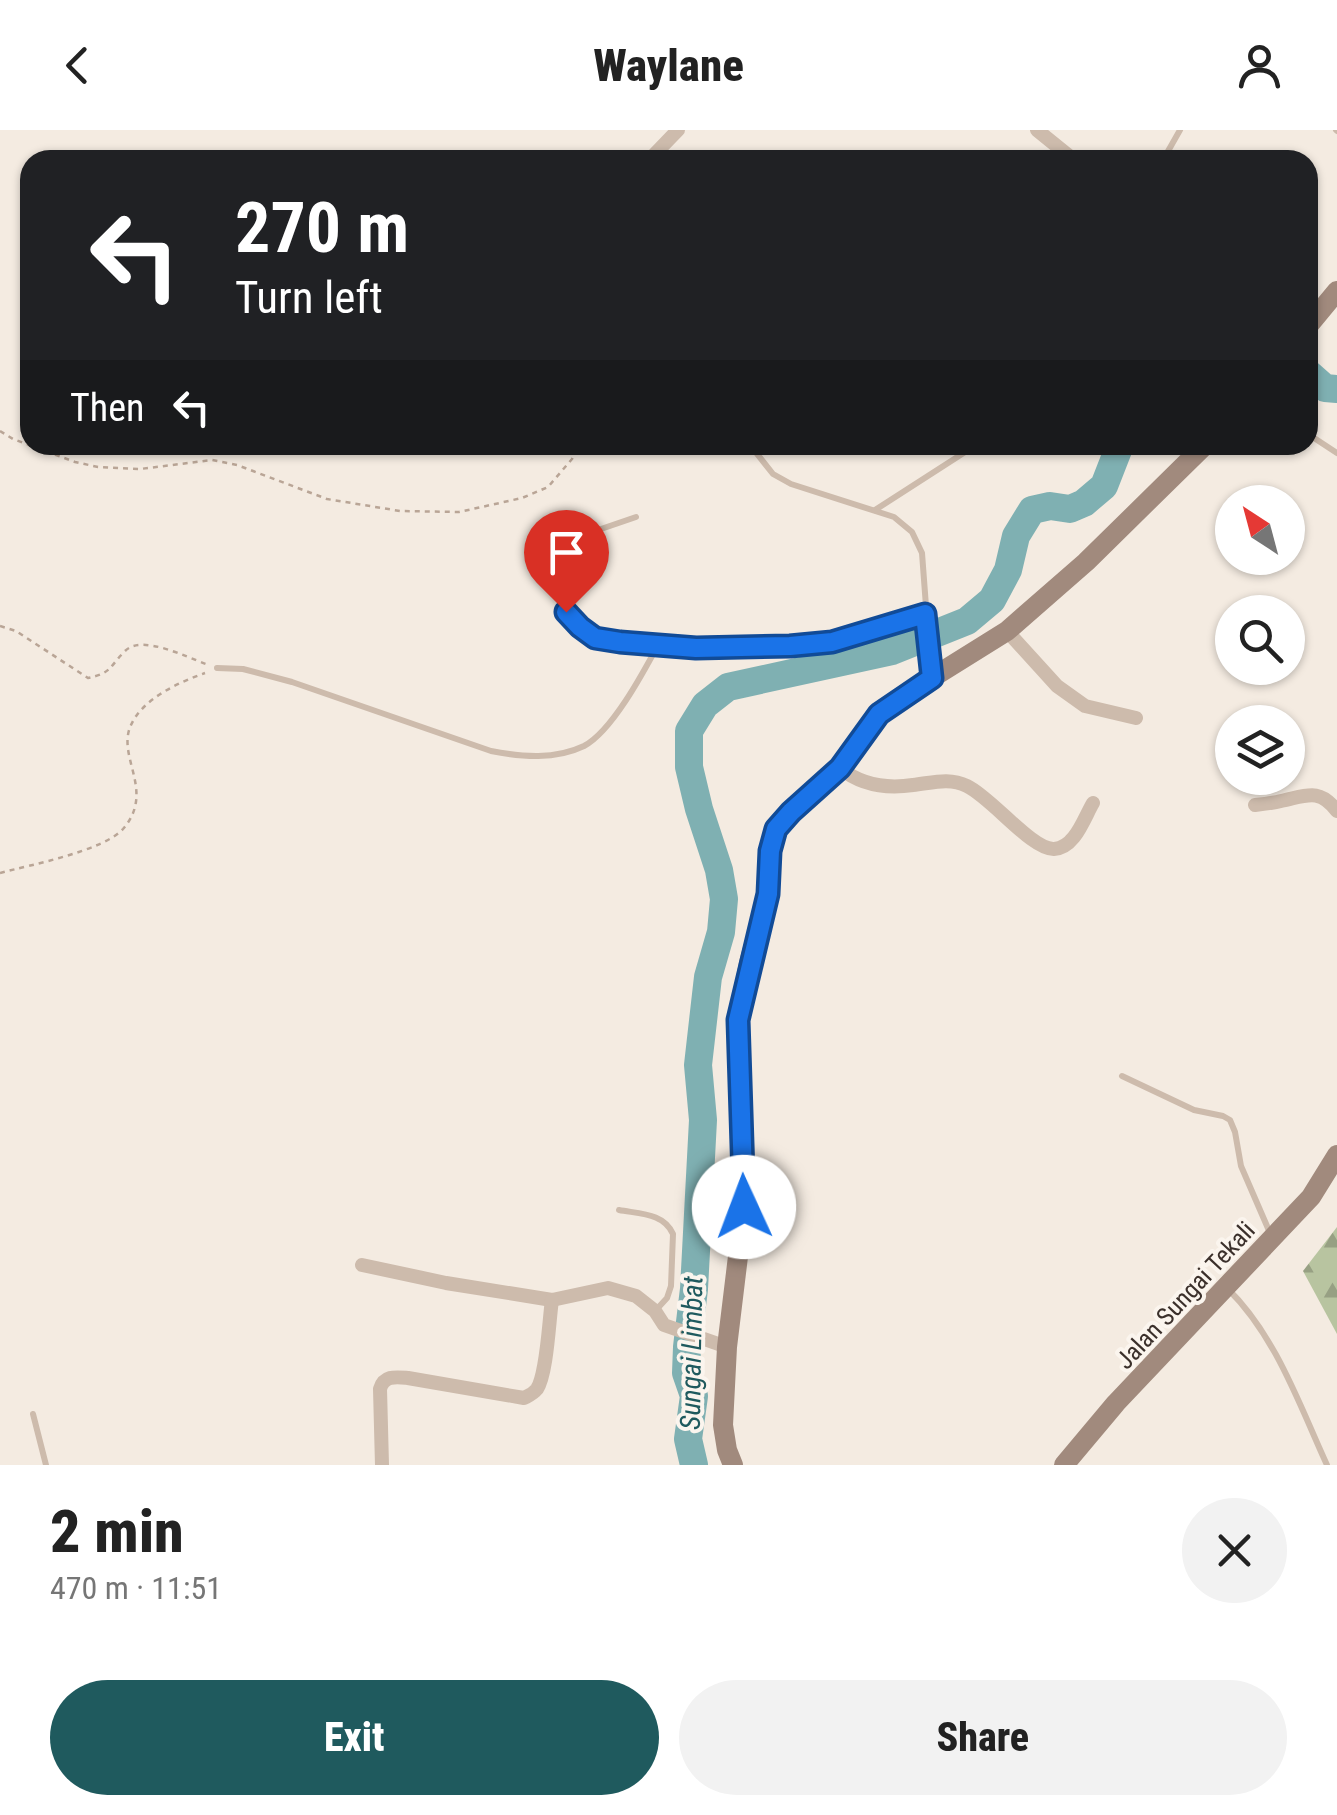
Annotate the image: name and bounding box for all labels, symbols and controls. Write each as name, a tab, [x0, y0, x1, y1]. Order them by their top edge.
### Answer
icon: back	[50, 38, 105, 93]
icon: person	[1232, 38, 1287, 93]
text: Waylane	[593, 39, 744, 92]
text: 270 m	[235, 187, 409, 269]
icon: left	[70, 190, 200, 320]
text: Turn left	[235, 271, 383, 324]
icon: left	[164, 380, 219, 435]
text: Then	[70, 386, 144, 430]
north arrow	[1215, 485, 1305, 575]
map controls	[1215, 485, 1305, 795]
pin	[524, 510, 609, 613]
icon: arrive	[539, 525, 594, 580]
button: search	[1215, 595, 1305, 685]
button: layers	[1215, 705, 1305, 795]
position arrow	[692, 1155, 796, 1259]
street label: Jalan Sungai Tekali	[1110, 1216, 1261, 1375]
water label: Sungai Limbat	[674, 1275, 709, 1430]
text: 2 min	[50, 1496, 184, 1567]
button: close	[1182, 1498, 1287, 1603]
text: 470 m · 11:51	[50, 1569, 222, 1607]
button: Exit	[50, 1680, 659, 1795]
button: Share	[679, 1680, 1287, 1795]

